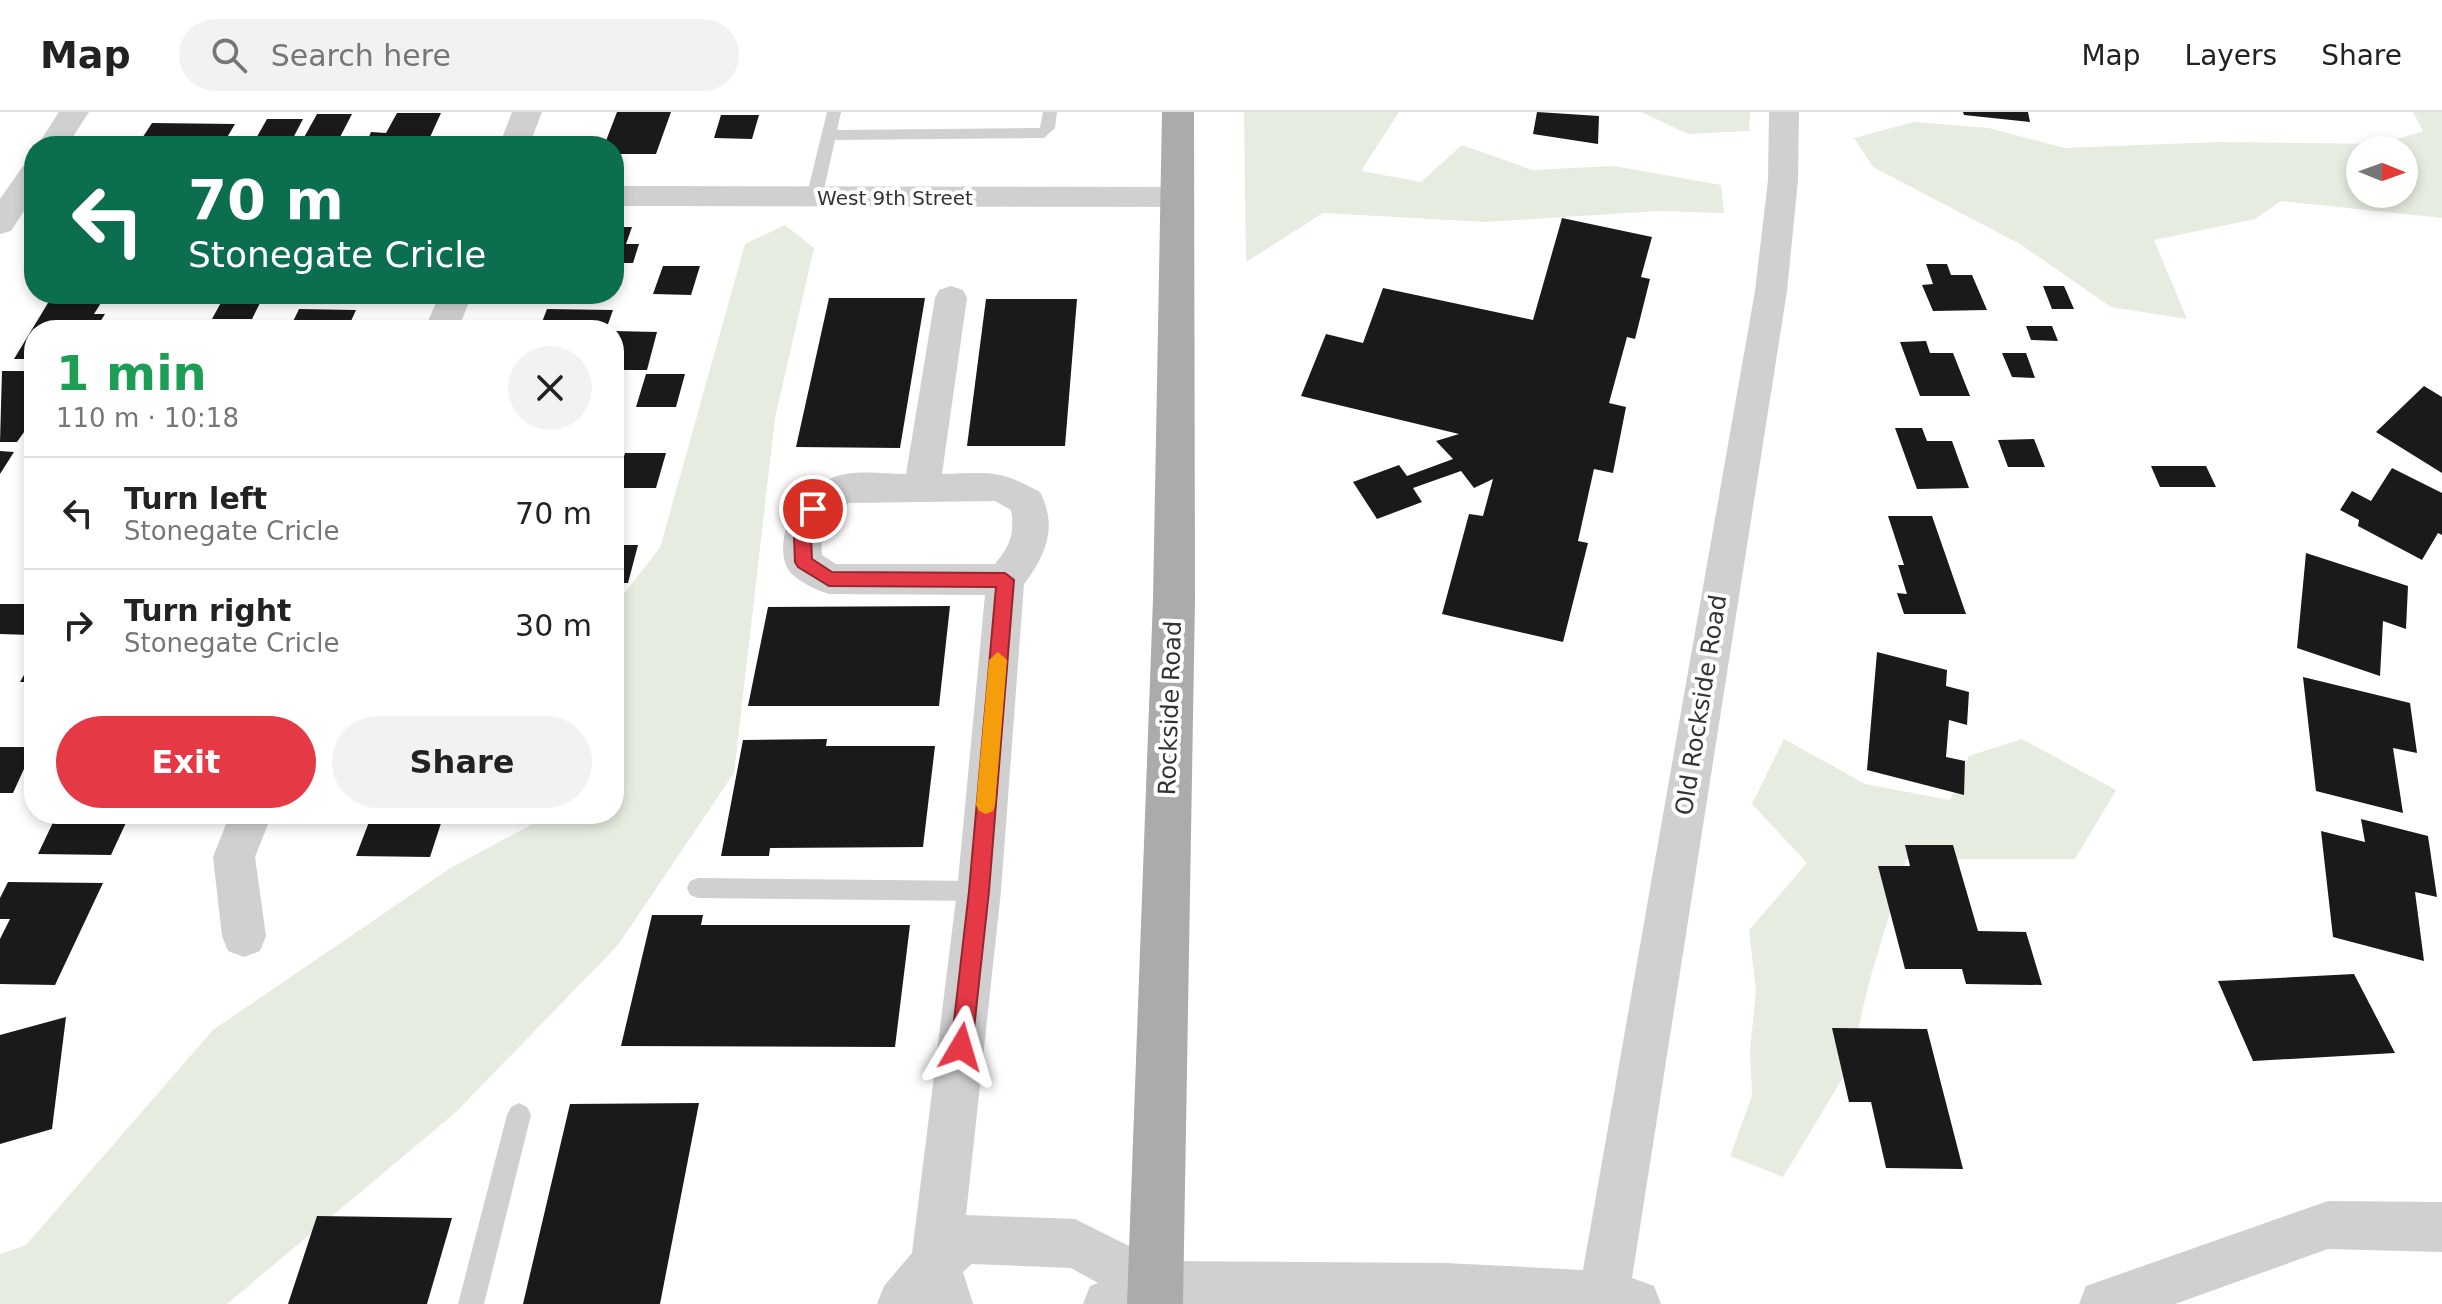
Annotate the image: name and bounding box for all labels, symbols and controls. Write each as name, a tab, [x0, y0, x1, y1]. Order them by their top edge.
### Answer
search box	[179, 19, 739, 91]
text: Map	[40, 33, 131, 77]
icon: search	[207, 33, 251, 77]
text: Search here	[271, 38, 451, 73]
text: Map	[2081, 39, 2141, 72]
text: Layers	[2185, 39, 2277, 72]
text: Share	[2321, 39, 2402, 72]
north arrow	[2346, 136, 2418, 208]
map controls	[2346, 136, 2418, 208]
text: 70 m	[188, 167, 344, 232]
icon: left	[56, 168, 160, 272]
street label: West 9th Street	[817, 186, 973, 210]
text: Stonegate Cricle	[188, 234, 486, 275]
text: 1 min	[56, 345, 207, 401]
button: close	[508, 346, 592, 430]
text: 110 m · 10:18	[56, 403, 239, 433]
pin	[779, 475, 847, 543]
text: Turn left	[124, 481, 267, 516]
icon: arrive	[791, 487, 835, 531]
icon: left	[56, 491, 100, 535]
text: 70 m	[515, 496, 592, 531]
text: Stonegate Cricle	[124, 516, 340, 546]
text: Turn right	[124, 593, 291, 628]
street label: Old Rockside Road	[1670, 593, 1732, 817]
icon: right	[56, 603, 100, 647]
text: 30 m	[515, 608, 592, 643]
street label: Rockside Road	[1153, 620, 1187, 796]
text: Stonegate Cricle	[124, 628, 340, 658]
button: Exit	[56, 716, 316, 808]
button: Share	[332, 716, 592, 808]
position arrow	[919, 1005, 1003, 1089]

